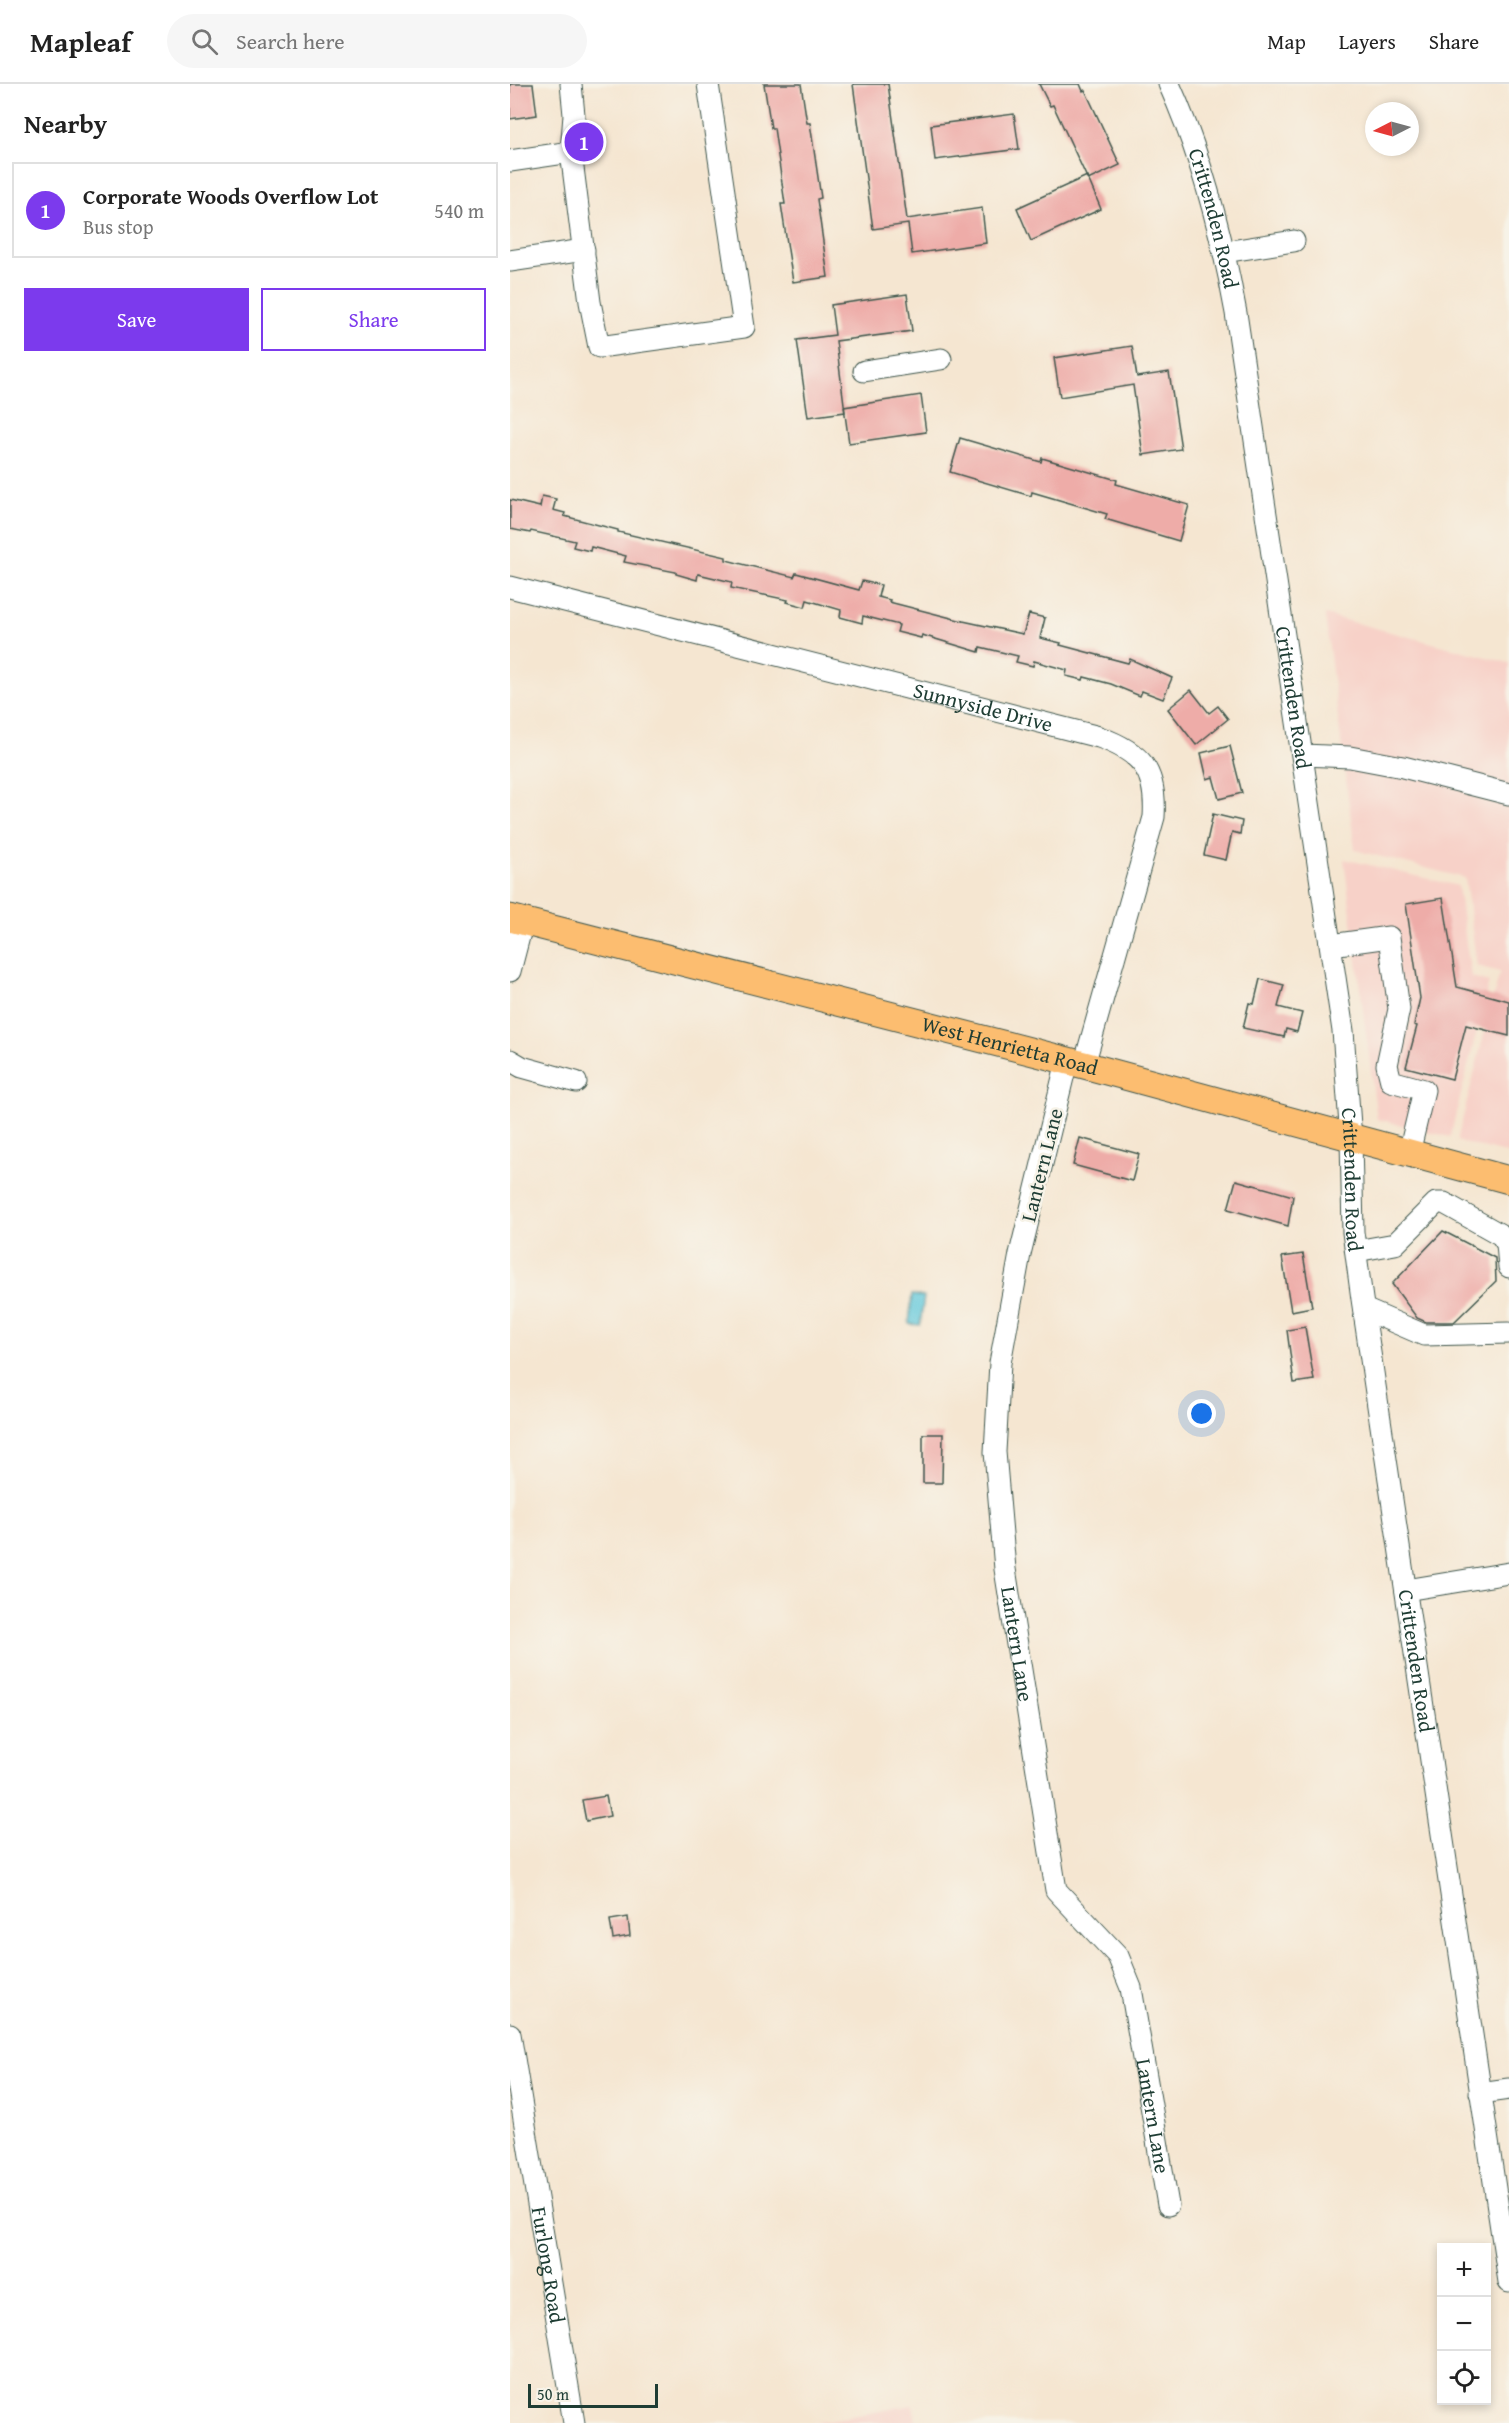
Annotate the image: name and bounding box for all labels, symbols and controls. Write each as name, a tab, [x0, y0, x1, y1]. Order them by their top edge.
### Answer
search box	[167, 14, 587, 68]
text: Mapleaf	[30, 21, 131, 62]
icon: search	[188, 25, 221, 58]
text: Search here	[236, 25, 345, 57]
text: Map	[1267, 26, 1306, 57]
text: Layers	[1339, 26, 1396, 57]
text: Share	[1429, 26, 1479, 57]
north arrow	[1365, 102, 1419, 156]
text: Nearby	[24, 104, 107, 143]
pin: 1	[564, 120, 604, 164]
street label: Crittenden Road	[1181, 144, 1247, 292]
text: Corporate Woods Overflow Lot	[83, 180, 378, 212]
text: 1	[40, 196, 51, 225]
text: 540 m	[434, 196, 484, 225]
text: Bus stop	[83, 212, 154, 241]
button: Save	[24, 288, 249, 351]
button: Share	[261, 288, 486, 351]
street label: Crittenden Road	[1268, 624, 1320, 772]
street label: Sunnyside Drive	[910, 674, 1056, 740]
street label: West Henrietta Road	[919, 1008, 1102, 1083]
street label: Lantern Lane	[1012, 1105, 1071, 1225]
street label: Crittenden Road	[1334, 1107, 1372, 1254]
your location	[1187, 1399, 1216, 1428]
street label: Lantern Lane	[993, 1584, 1042, 1704]
street label: Crittenden Road	[1391, 1587, 1443, 1735]
street label: Lantern Lane	[1128, 2056, 1178, 2176]
street label: Furlong Road	[524, 2204, 573, 2326]
map controls	[1437, 2243, 1491, 2405]
button: +	[1437, 2243, 1491, 2297]
button: −	[1437, 2297, 1491, 2351]
button: locate	[1437, 2351, 1491, 2405]
scale bar	[528, 2381, 658, 2408]
text: 50 m	[537, 2382, 569, 2406]

